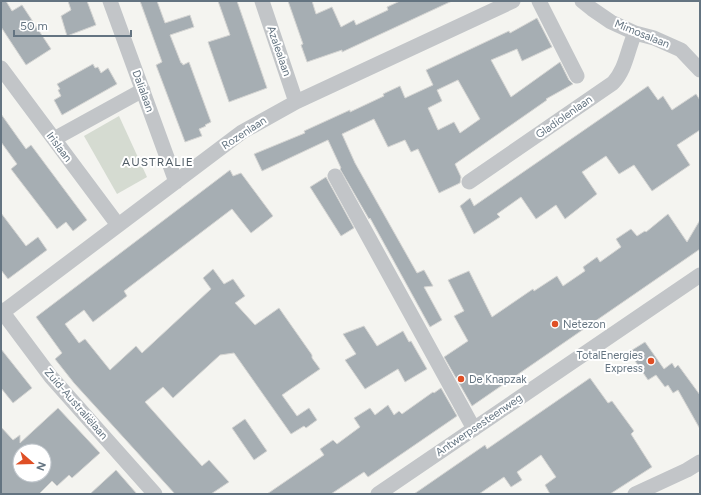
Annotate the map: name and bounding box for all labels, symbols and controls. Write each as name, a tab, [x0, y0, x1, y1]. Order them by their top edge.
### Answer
scale bar	[14, 12, 131, 38]
street label: Mimosalaan	[613, 17, 671, 51]
text: 50 m	[20, 19, 48, 33]
street label: Azalealaan	[264, 24, 294, 78]
street label: Dalialaan	[129, 68, 157, 114]
street label: Gladiolenlaan	[533, 93, 595, 141]
street label: Rozenlaan	[219, 114, 269, 152]
street label: Irislaan	[44, 129, 74, 165]
district label: AUSTRALIE	[122, 155, 194, 169]
place label: Netezon	[563, 318, 606, 331]
marker: Netezon	[550, 319, 560, 329]
place label: TotalEnergies Express	[577, 349, 643, 375]
marker: TotalEnergies Express	[646, 356, 656, 366]
street label: Zuid-Australiëlaan	[42, 366, 110, 442]
place label: De Knapzak	[469, 373, 527, 386]
marker: De Knapzak	[456, 374, 466, 384]
street label: Antwerpsesteenweg	[433, 391, 525, 459]
north arrow	[12, 443, 52, 483]
text: N	[33, 460, 48, 472]

